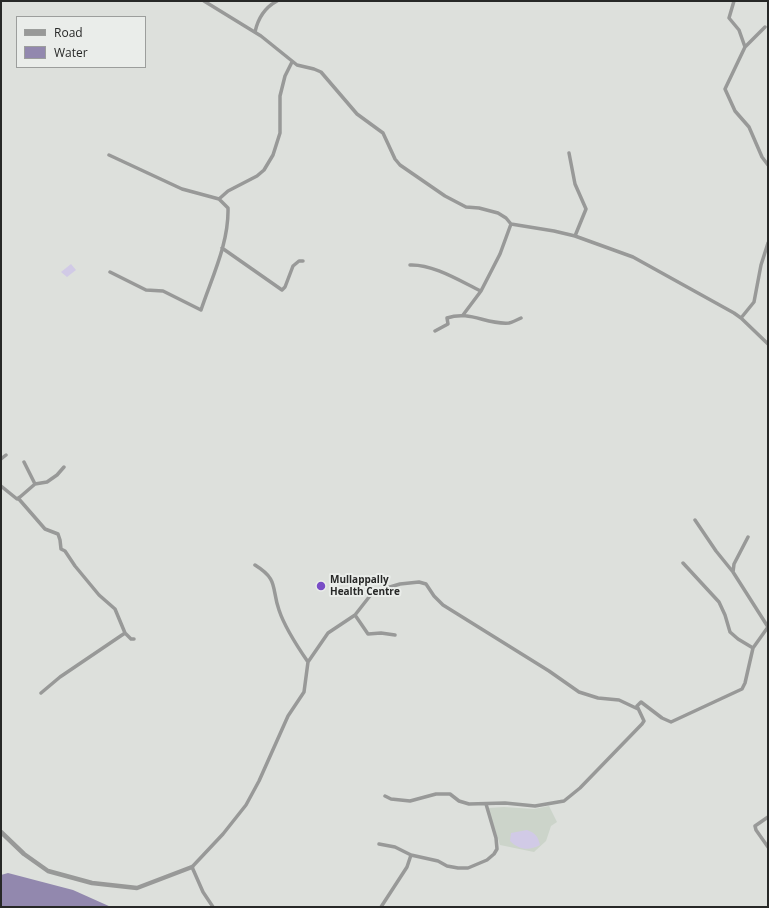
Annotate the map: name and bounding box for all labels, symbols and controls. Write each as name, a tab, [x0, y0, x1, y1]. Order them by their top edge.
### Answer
legend	[16, 16, 146, 68]
text: Road	[54, 24, 83, 41]
text: Water	[54, 44, 88, 61]
place label: Mullappally Health Centre	[330, 574, 400, 598]
marker: Mullappally Health Centre	[315, 580, 327, 592]

